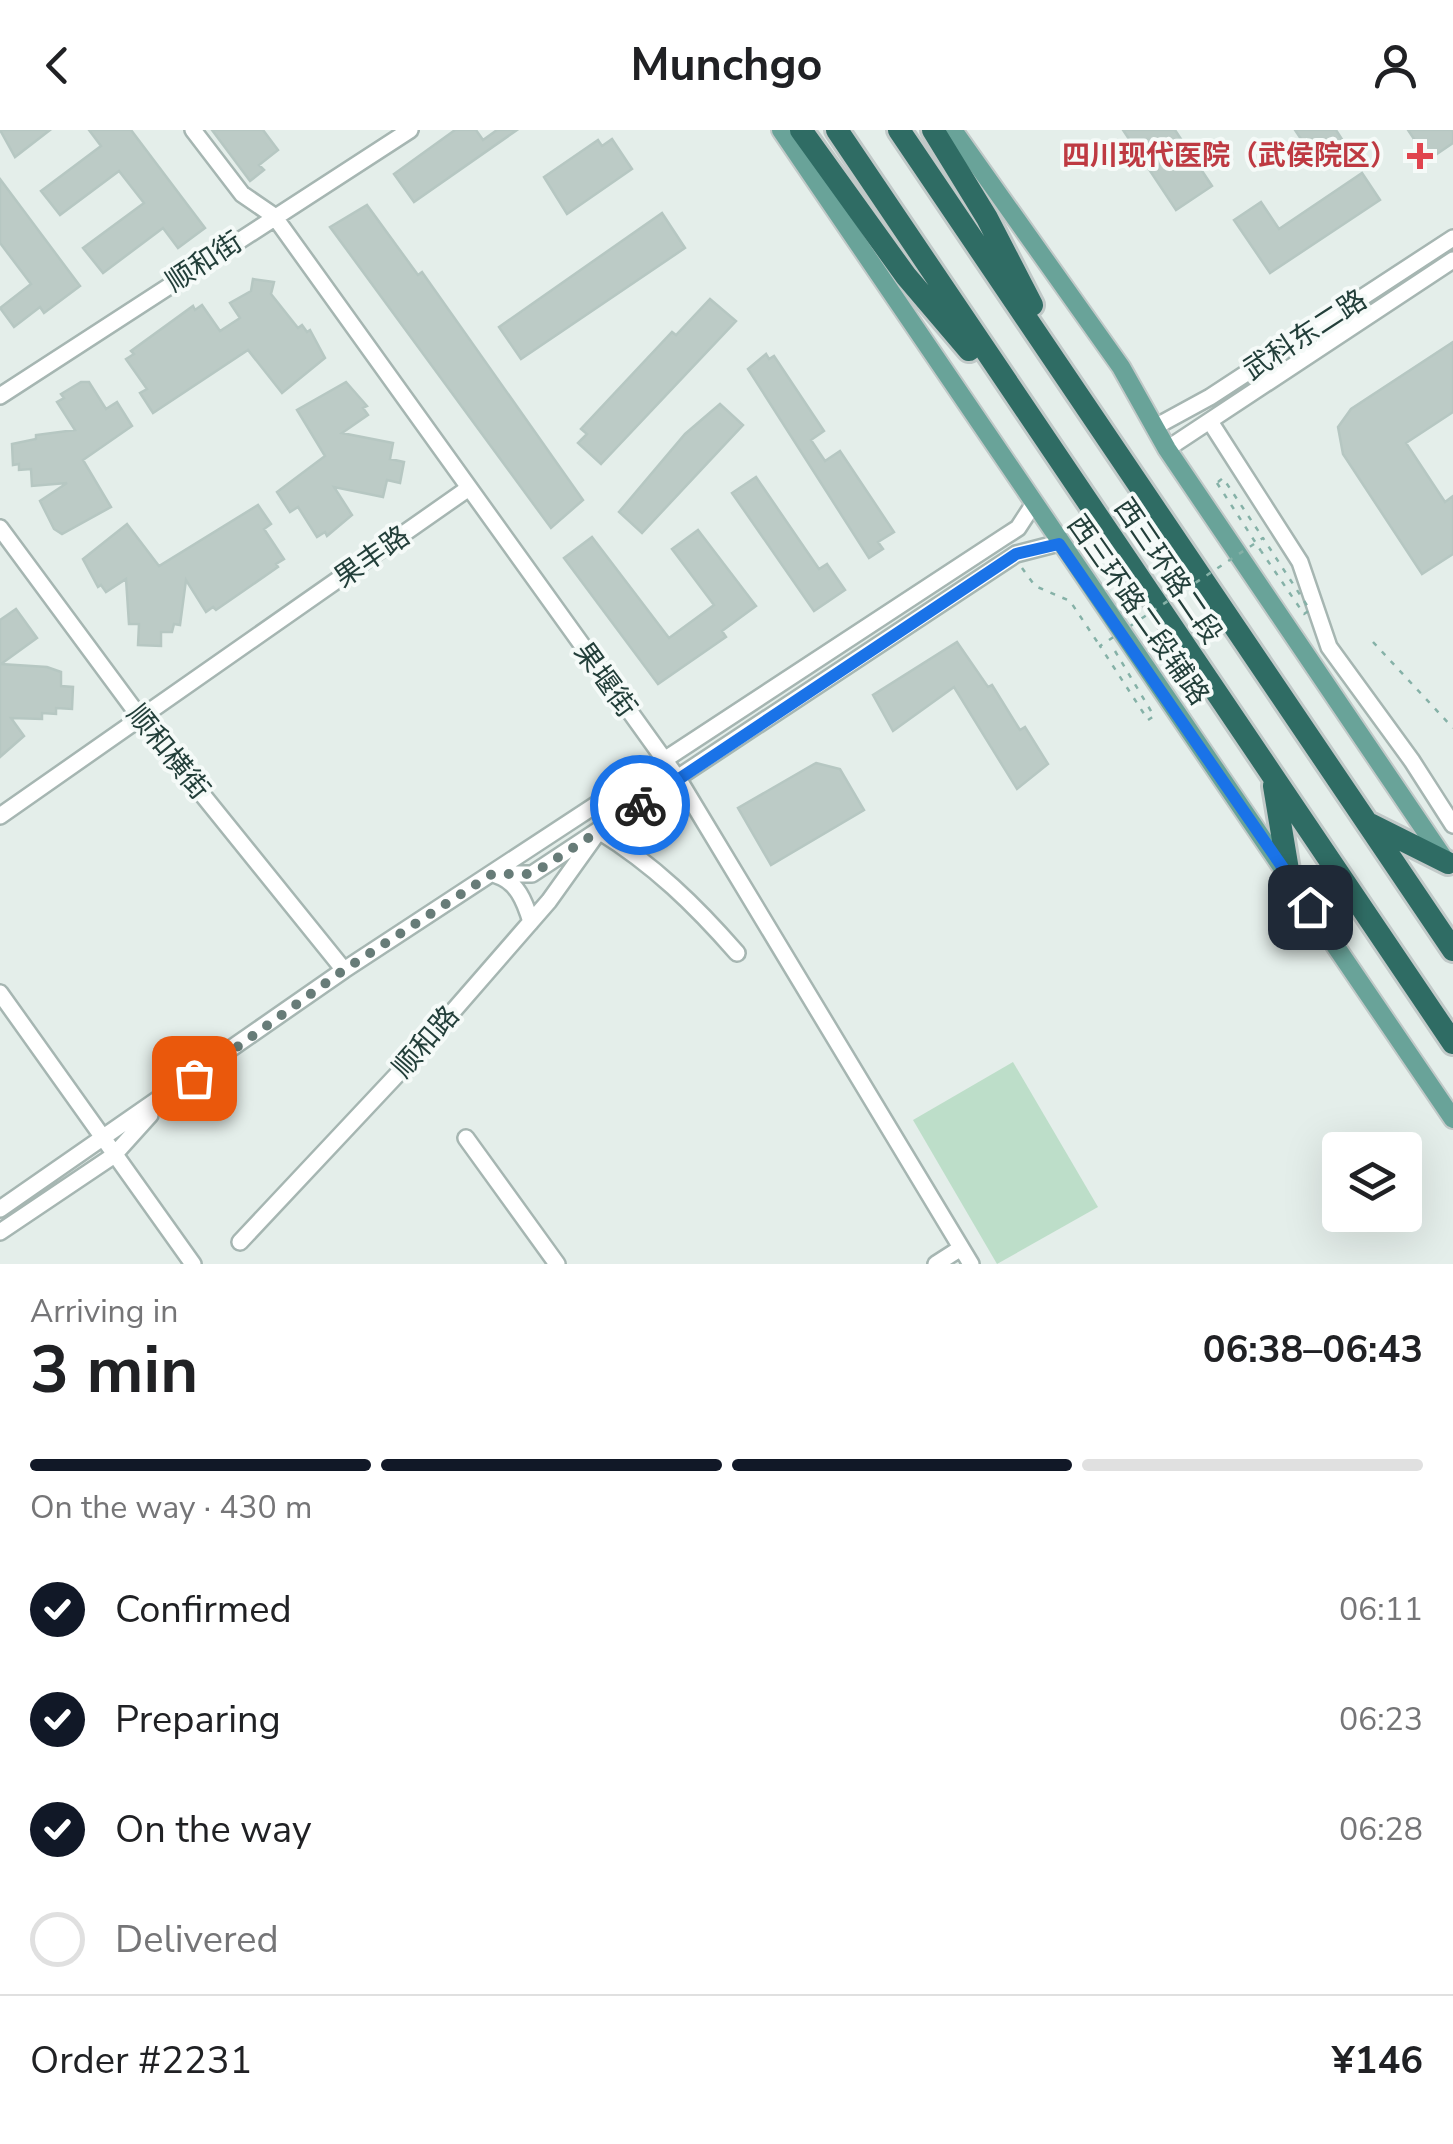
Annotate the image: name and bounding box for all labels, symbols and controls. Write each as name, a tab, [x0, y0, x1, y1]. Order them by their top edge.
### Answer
text: Munchgo	[630, 35, 823, 96]
icon: back	[30, 38, 85, 93]
icon: person	[1368, 38, 1423, 93]
place label: 四川现代医院（武侯院区）	[1062, 137, 1398, 175]
marker: 四川现代医院（武侯院区）	[1407, 143, 1433, 169]
street label: 顺和街	[158, 223, 250, 301]
street label: 武科东二路	[1236, 281, 1374, 389]
street label: 西三环路二段	[1105, 491, 1231, 651]
street label: 西三环路二段辅路	[1058, 507, 1218, 713]
street label: 果丰路	[327, 517, 417, 597]
street label: 果堰街	[565, 635, 645, 725]
street label: 顺和横街	[118, 697, 218, 807]
courier	[590, 755, 690, 855]
icon: bike	[613, 778, 668, 833]
pin	[1268, 865, 1353, 950]
icon: home	[1283, 880, 1338, 935]
street label: 顺和路	[384, 998, 468, 1086]
pin	[152, 1036, 237, 1121]
icon: bag	[167, 1051, 222, 1106]
map controls	[1322, 1132, 1422, 1232]
button: layers	[1322, 1132, 1422, 1232]
text: Arriving in	[30, 1290, 178, 1333]
text: 06:38–06:43	[1203, 1324, 1423, 1375]
text: 3 min	[30, 1326, 198, 1415]
text: On the way · 430 m	[30, 1486, 312, 1529]
icon: check	[30, 1582, 85, 1637]
text: Confirmed	[115, 1584, 292, 1635]
text: 06:11	[1339, 1588, 1423, 1631]
icon: check	[30, 1692, 85, 1747]
text: Preparing	[115, 1694, 281, 1745]
text: 06:23	[1339, 1698, 1423, 1741]
icon: check	[30, 1802, 85, 1857]
text: On the way	[115, 1804, 311, 1855]
text: 06:28	[1339, 1808, 1423, 1851]
text: Delivered	[115, 1914, 279, 1965]
text: Order #2231	[30, 2035, 252, 2086]
text: ¥146	[1332, 2035, 1423, 2086]

